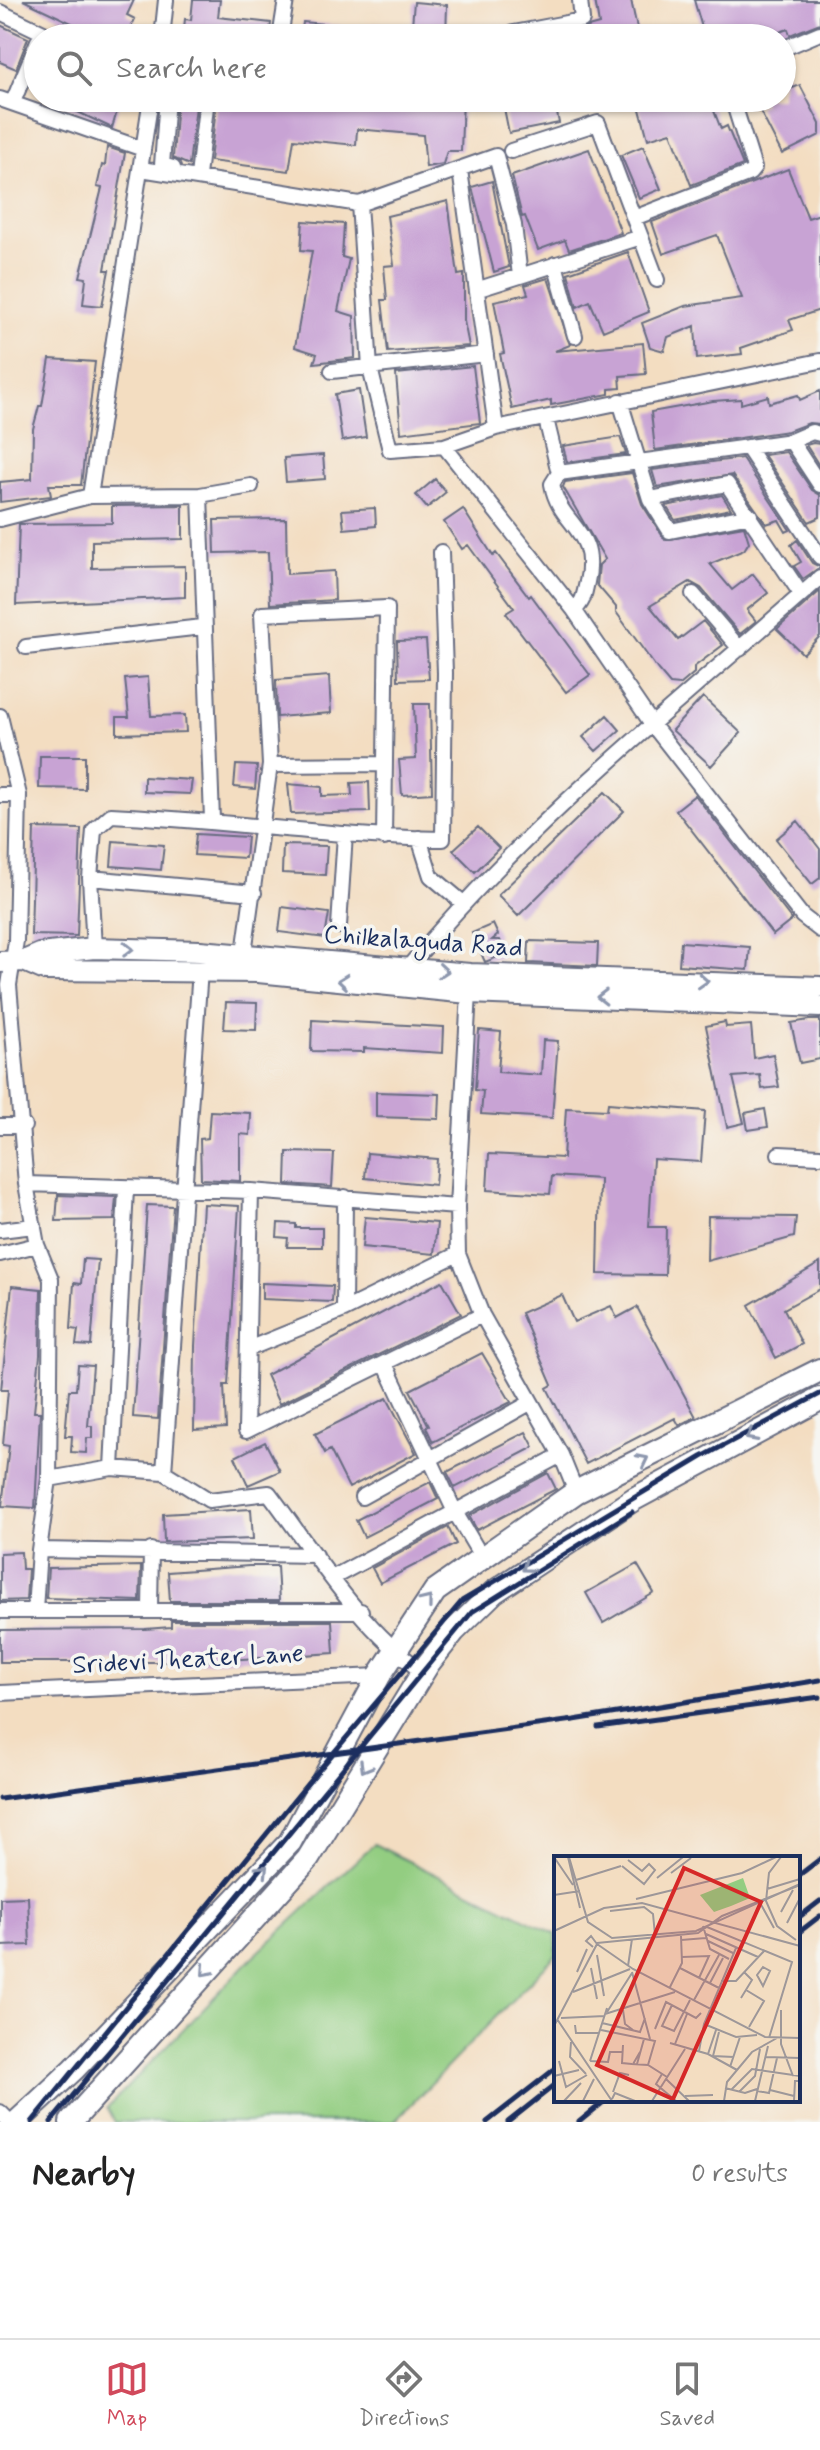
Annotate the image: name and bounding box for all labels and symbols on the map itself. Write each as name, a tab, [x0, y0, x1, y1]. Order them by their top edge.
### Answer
street label: Chilkalaguda Road	[322, 918, 524, 968]
one-way arrow	[122, 940, 135, 958]
one-way arrow	[437, 962, 450, 979]
one-way arrow	[336, 972, 349, 989]
one-way arrow	[697, 972, 710, 989]
one-way arrow	[595, 988, 608, 1006]
one-way arrow	[745, 1426, 759, 1441]
one-way arrow	[635, 1455, 650, 1470]
one-way arrow	[522, 1558, 536, 1572]
one-way arrow	[417, 1596, 432, 1611]
street label: Sridevi Theater Lane	[71, 1637, 305, 1683]
one-way arrow	[360, 1758, 375, 1773]
inset map	[554, 1856, 800, 2102]
one-way arrow	[254, 1865, 269, 1879]
one-way arrow	[200, 1962, 215, 1976]

